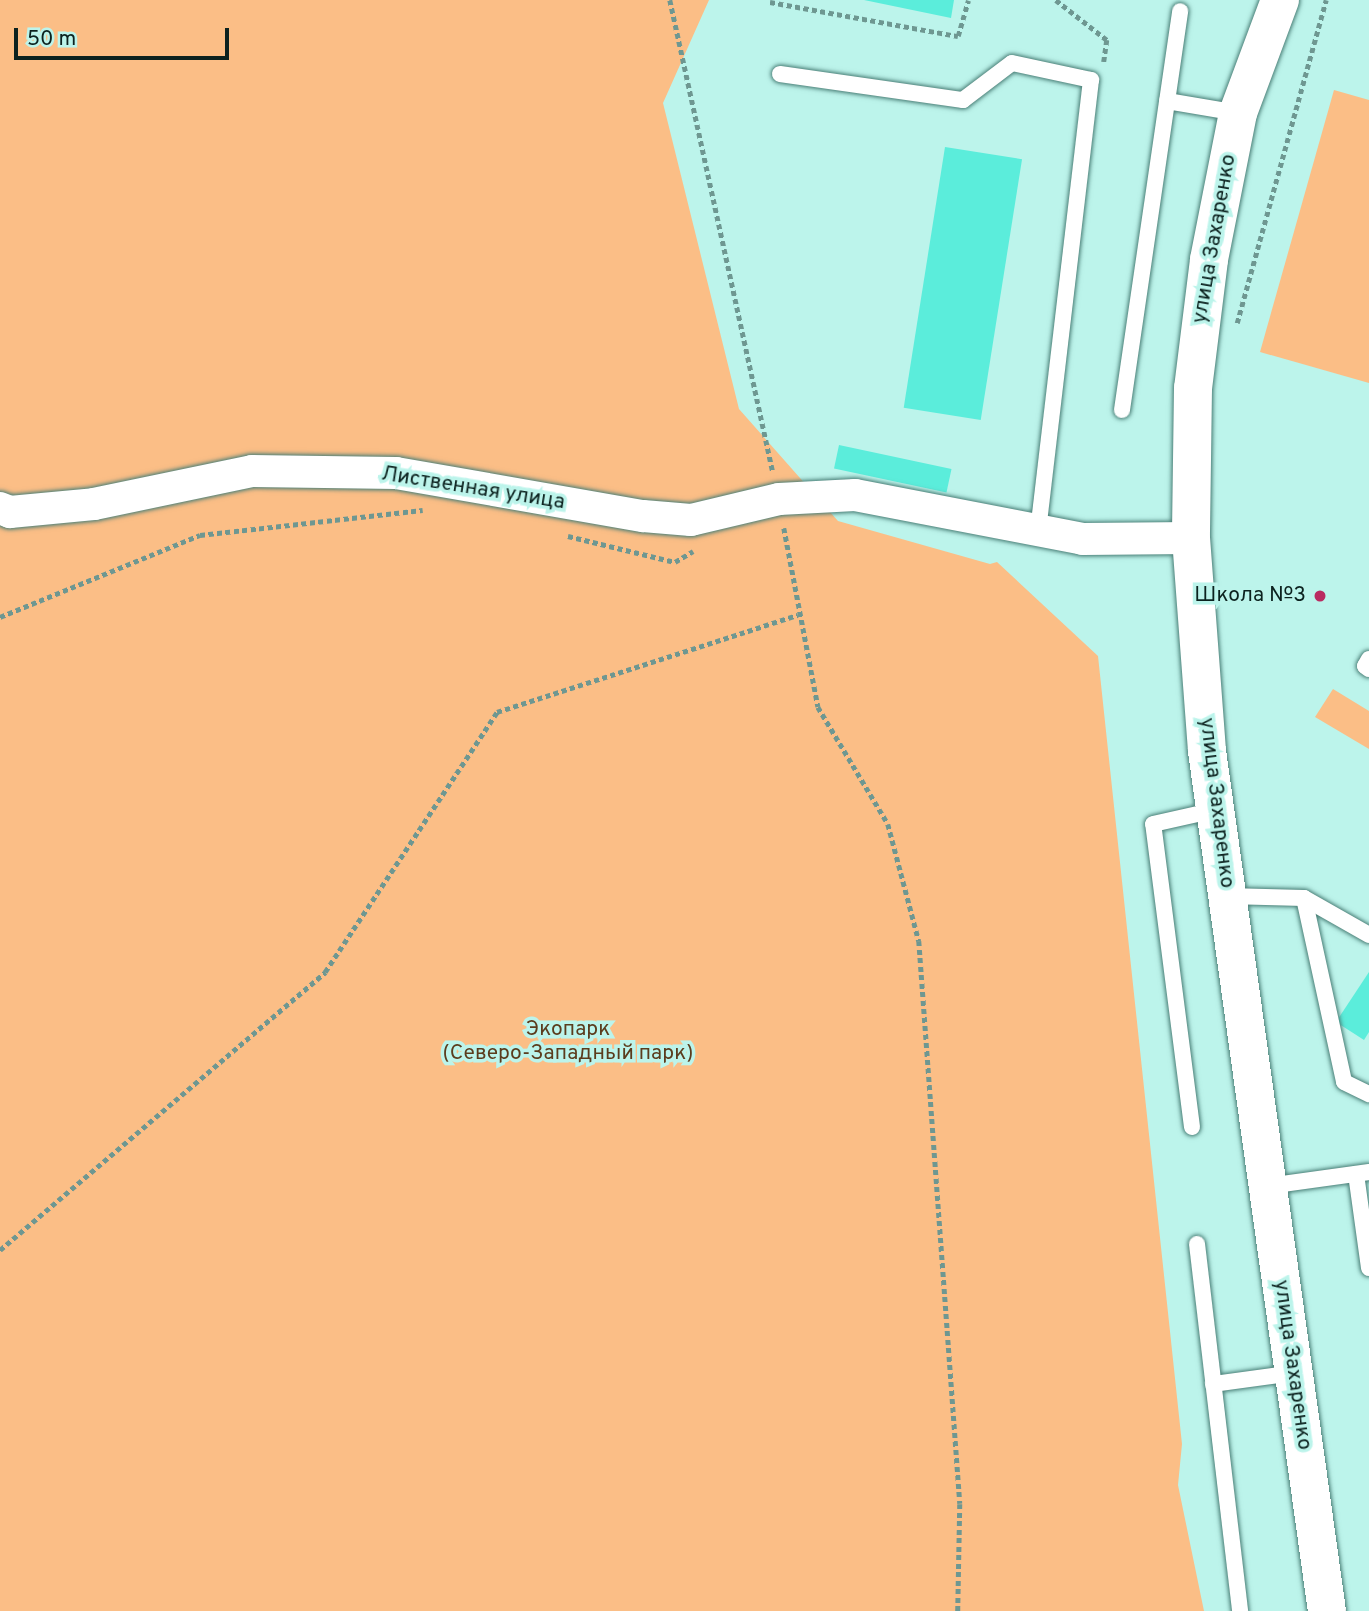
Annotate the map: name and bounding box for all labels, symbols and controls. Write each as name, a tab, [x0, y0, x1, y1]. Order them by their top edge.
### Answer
scale bar	[18, 14, 233, 58]
text: 50 m	[27, 26, 76, 53]
street label: улица Захаренко	[1188, 152, 1242, 326]
street label: Лиственная улица	[379, 462, 567, 516]
place label: Школа №3	[1194, 583, 1306, 609]
marker: Школа №3	[1312, 588, 1328, 604]
street label: улица Захаренко	[1193, 716, 1239, 890]
park label: Экопарк (Северо-Западный парк)	[443, 1017, 693, 1067]
street label: улица Захаренко	[1268, 1278, 1316, 1452]

